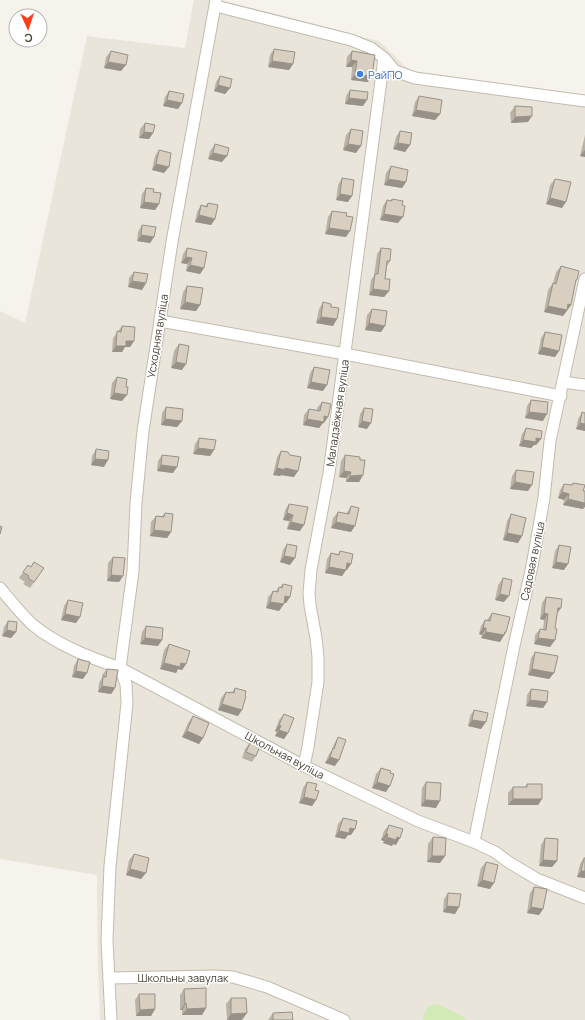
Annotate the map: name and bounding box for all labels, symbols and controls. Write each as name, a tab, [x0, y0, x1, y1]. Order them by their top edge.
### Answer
north arrow	[8, 8, 48, 48]
text: С	[24, 31, 33, 46]
place label: РайПО	[368, 67, 403, 82]
marker: РайПО	[355, 69, 365, 79]
street label: Усходняя вуліца	[143, 293, 171, 379]
street label: Маладзёжная вуліца	[322, 358, 352, 468]
street label: Садовая вуліца	[516, 520, 548, 602]
street label: Школьная вуліца	[243, 728, 327, 782]
street label: Школьны завулак	[138, 970, 229, 985]

